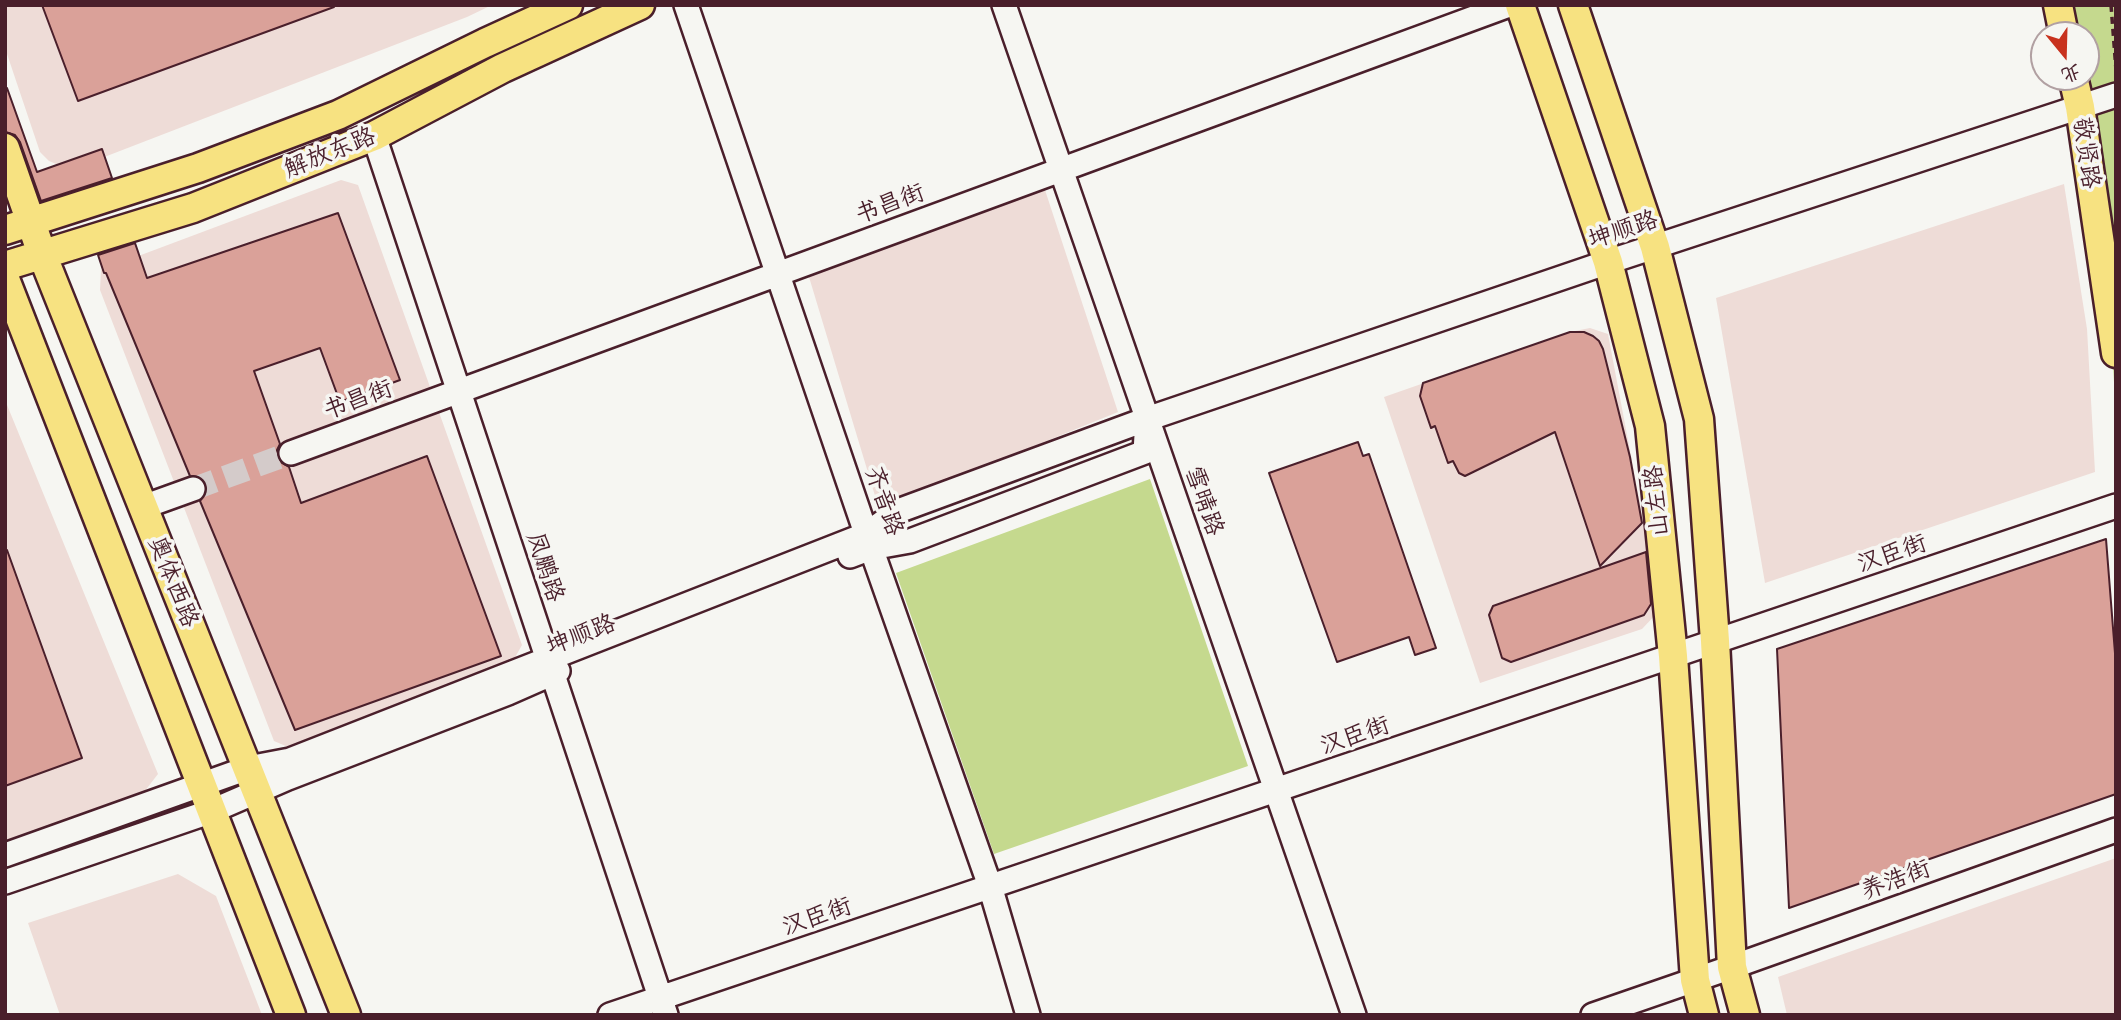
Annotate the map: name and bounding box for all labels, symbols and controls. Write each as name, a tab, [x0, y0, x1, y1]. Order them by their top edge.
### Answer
north arrow	[2030, 21, 2100, 91]
text: 北	[2058, 60, 2084, 88]
street label: 敬贤路	[2067, 115, 2105, 191]
street label: 解放东路	[280, 122, 380, 184]
street label: 书昌街	[851, 178, 929, 230]
street label: 坤顺路	[1584, 205, 1662, 255]
street label: 书昌街	[319, 374, 397, 426]
street label: 齐音路	[859, 462, 909, 540]
street label: 雪晴路	[1179, 462, 1229, 540]
street label: 山左路	[1639, 464, 1675, 538]
street label: 凤鹏路	[520, 528, 570, 606]
street label: 汉臣街	[1853, 529, 1931, 579]
street label: 奥体西路	[142, 532, 204, 632]
street label: 坤顺路	[542, 609, 620, 661]
street label: 汉臣街	[1316, 711, 1394, 761]
street label: 养浩街	[1857, 854, 1935, 906]
street label: 汉臣街	[778, 892, 856, 942]

